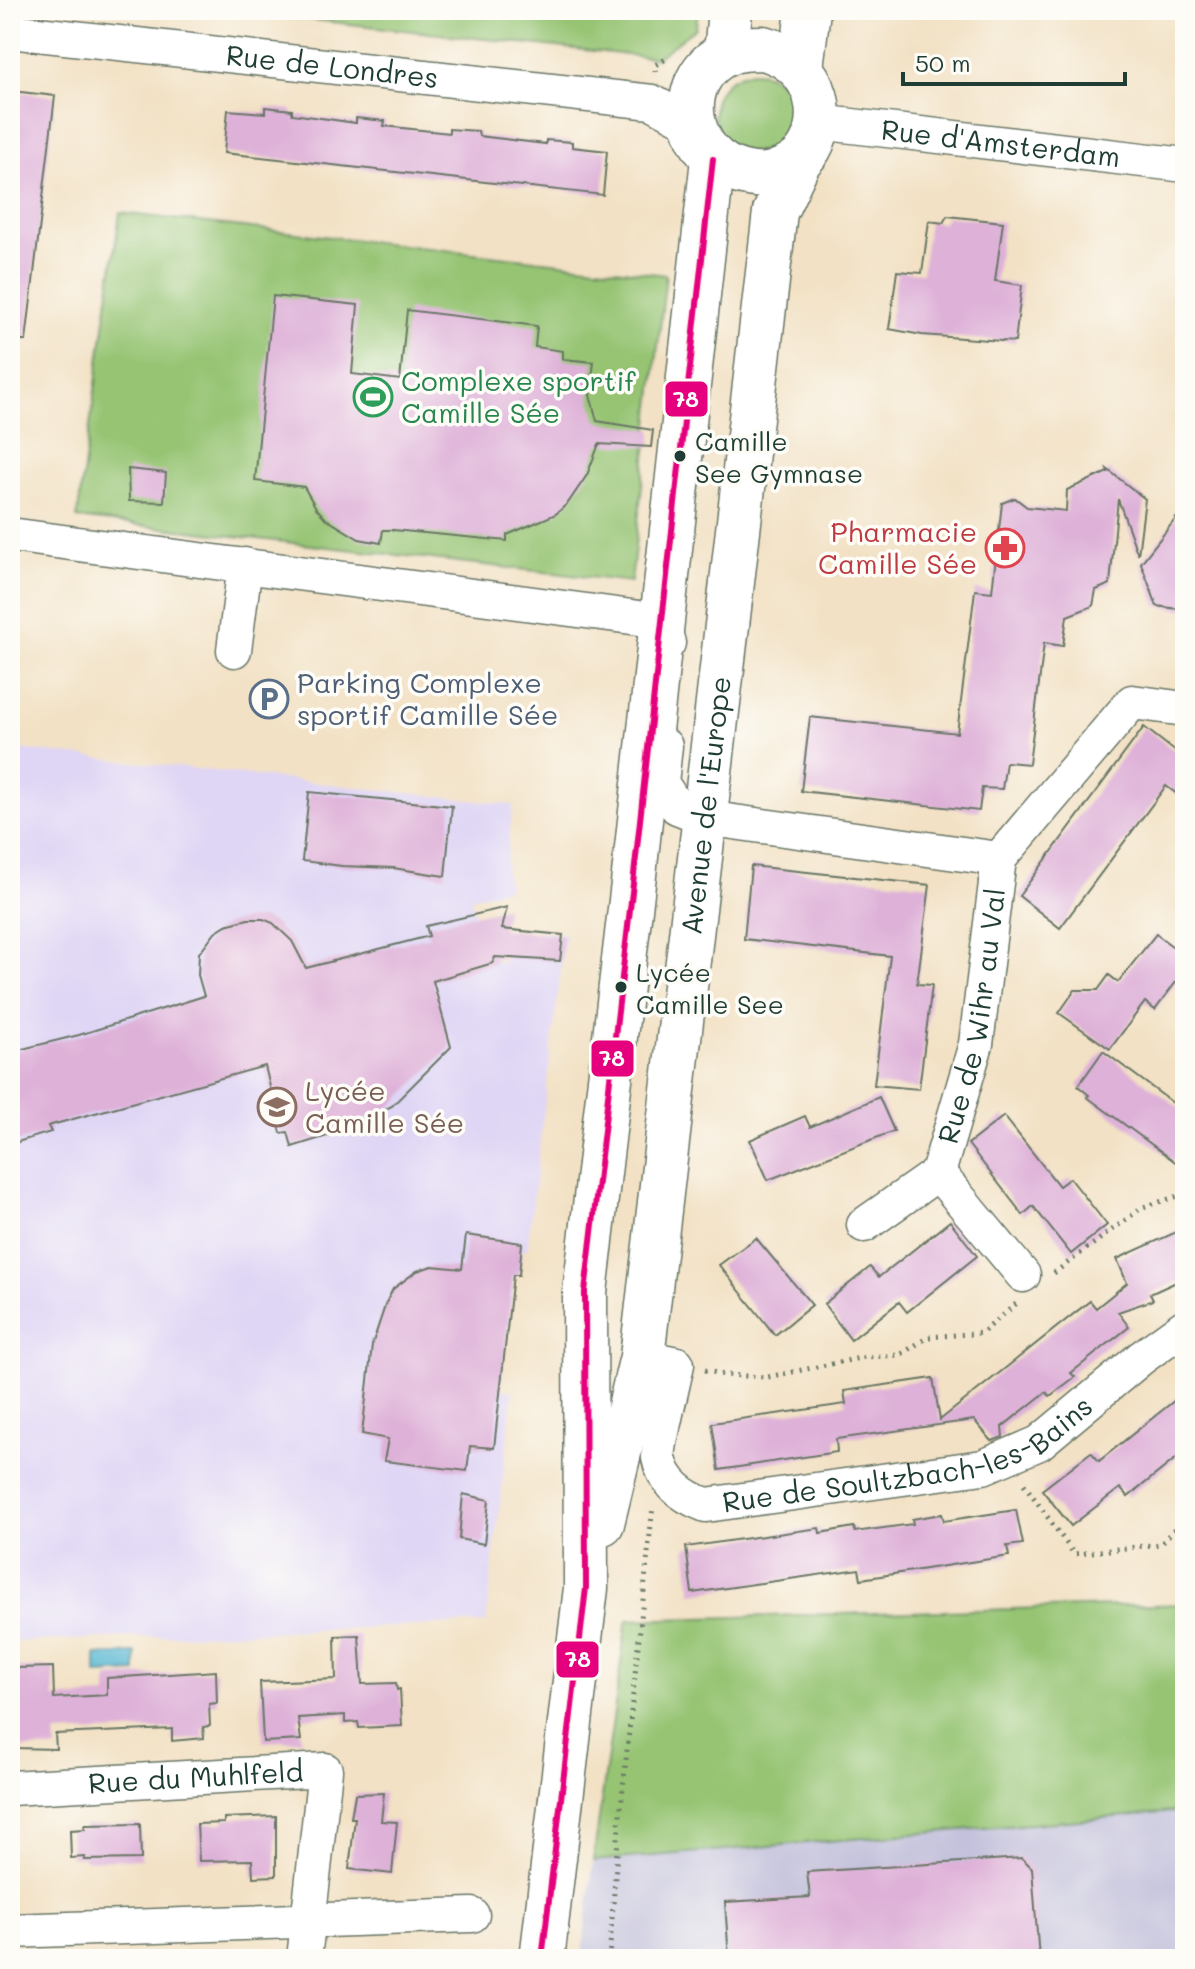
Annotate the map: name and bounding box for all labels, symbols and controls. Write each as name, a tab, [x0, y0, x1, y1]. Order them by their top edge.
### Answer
street label: Rue de Londres	[224, 36, 440, 95]
scale bar	[903, 36, 1125, 86]
text: 50 m	[915, 47, 971, 78]
street label: Rue d'Amsterdam	[880, 111, 1122, 174]
place label: Complexe sportif Camille Sée	[401, 362, 637, 430]
sports icon: Complexe sportif Camille Sée	[352, 376, 394, 418]
line badge: 78	[664, 380, 709, 418]
text: 78	[673, 384, 699, 413]
place label: Camille See Gymnase	[695, 424, 863, 490]
marker: Camille See Gymnase	[672, 448, 688, 464]
place label: Pharmacie Camille Sée	[818, 513, 977, 581]
pharmacy icon: Pharmacie Camille Sée	[984, 527, 1026, 569]
place label: Parking Complexe sportif Camille Sée	[297, 664, 558, 732]
street label: Avenue de l'Europe	[672, 674, 738, 936]
parking icon: Parking Complexe sportif Camille Sée	[248, 678, 290, 720]
street label: Rue de Wihr au Val	[929, 886, 1012, 1147]
place label: Lycée Camille See	[636, 955, 784, 1021]
marker: Lycée Camille See	[613, 979, 629, 995]
line badge: 78	[590, 1039, 635, 1078]
text: 78	[599, 1043, 625, 1072]
place label: Lycée Camille Sée	[305, 1072, 464, 1140]
school or university icon: Lycée Camille Sée	[256, 1086, 298, 1128]
street label: Rue de Soultzbach-les-Bains	[720, 1387, 1099, 1520]
line badge: 78	[555, 1640, 600, 1679]
text: 78	[565, 1644, 591, 1673]
street label: Rue du Muhlfeld	[87, 1752, 304, 1800]

